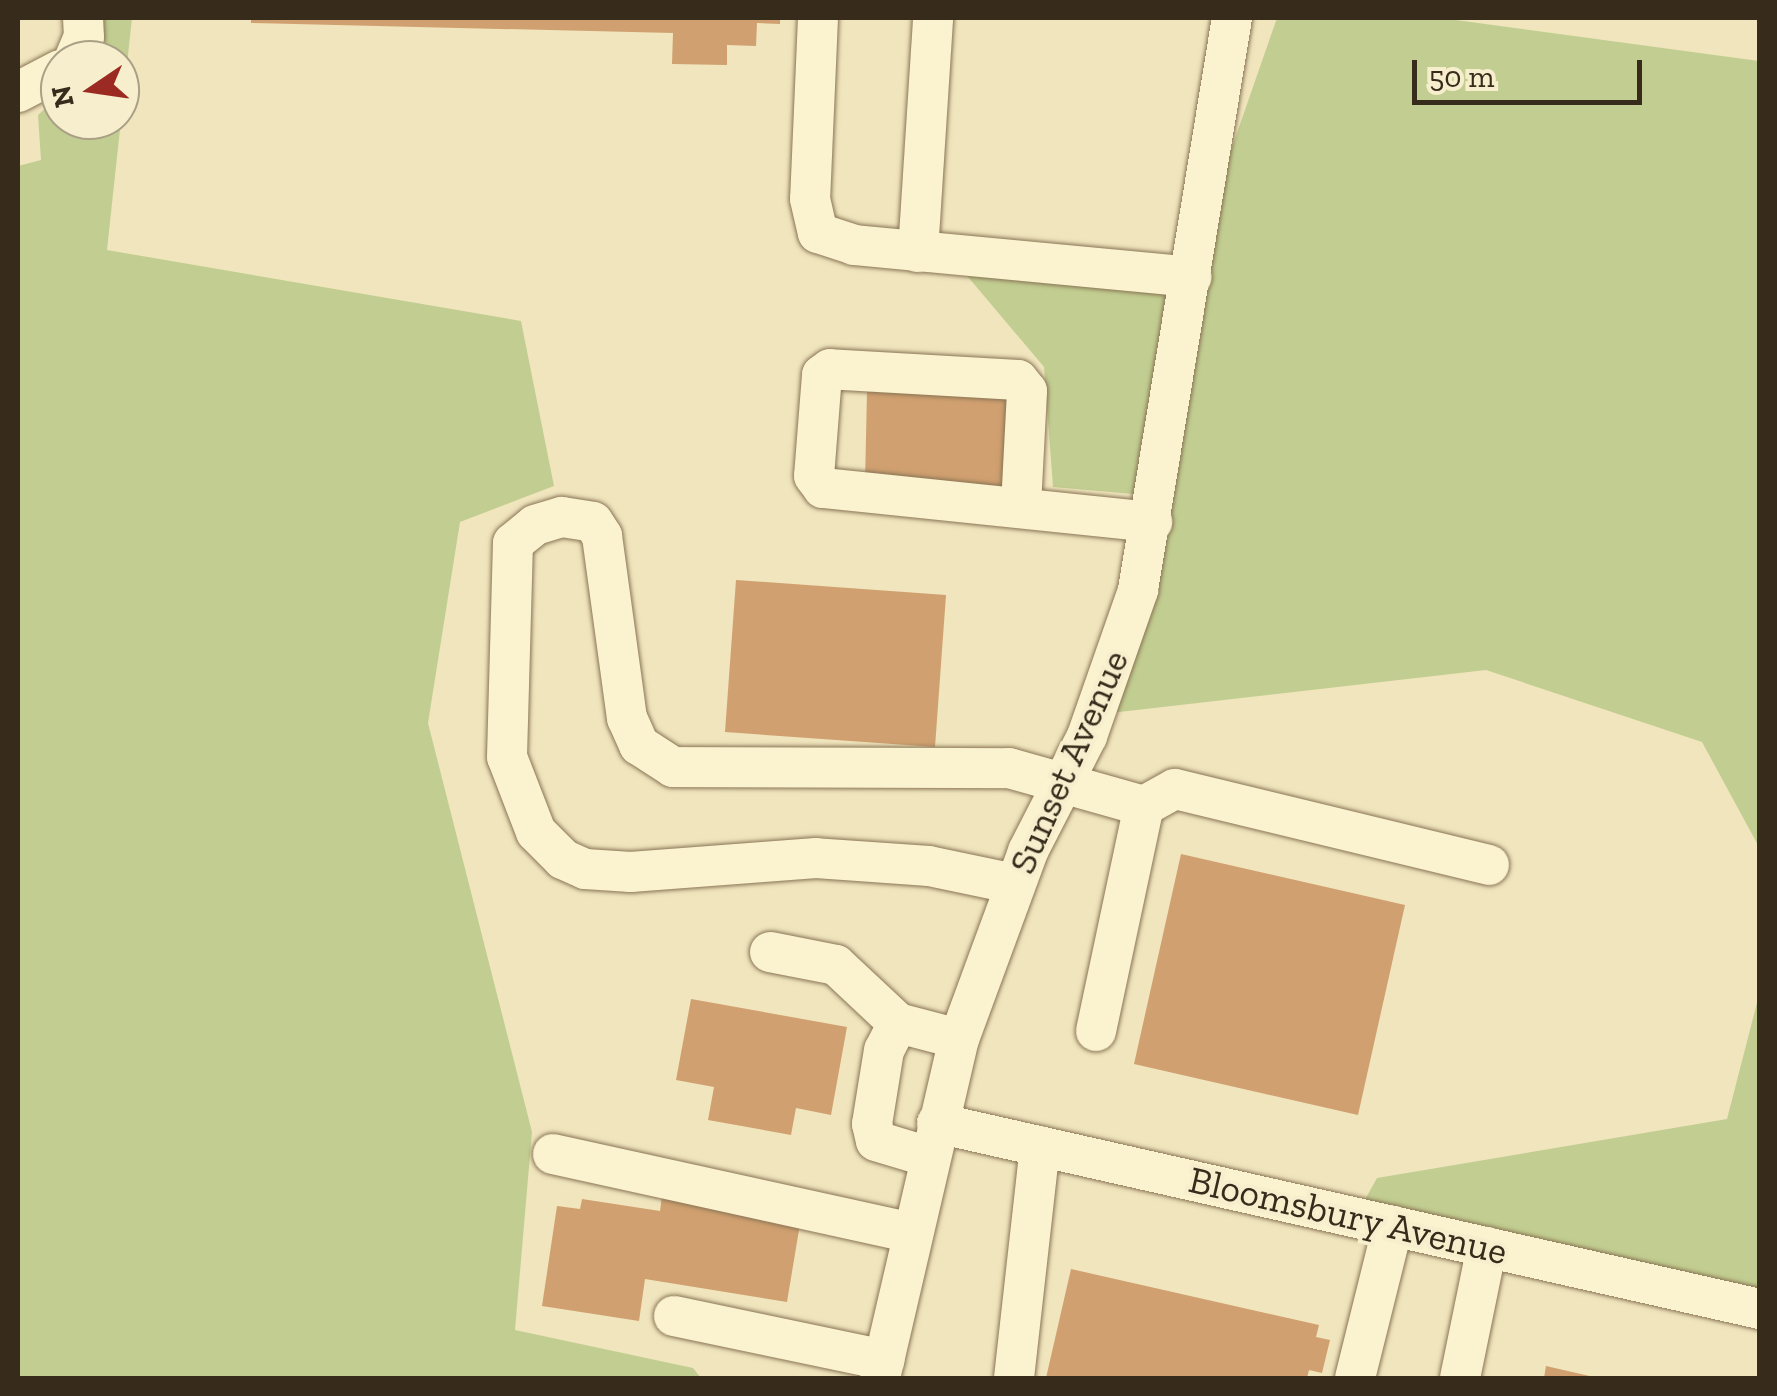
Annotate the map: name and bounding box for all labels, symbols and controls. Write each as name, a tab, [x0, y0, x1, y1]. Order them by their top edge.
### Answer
north arrow	[40, 40, 140, 140]
scale bar	[1417, 40, 1647, 102]
text: 50 m	[1429, 59, 1494, 95]
text: N	[44, 82, 81, 110]
street label: Sunset Avenue	[999, 643, 1139, 881]
street label: Bloomsbury Avenue	[1183, 1157, 1513, 1275]

